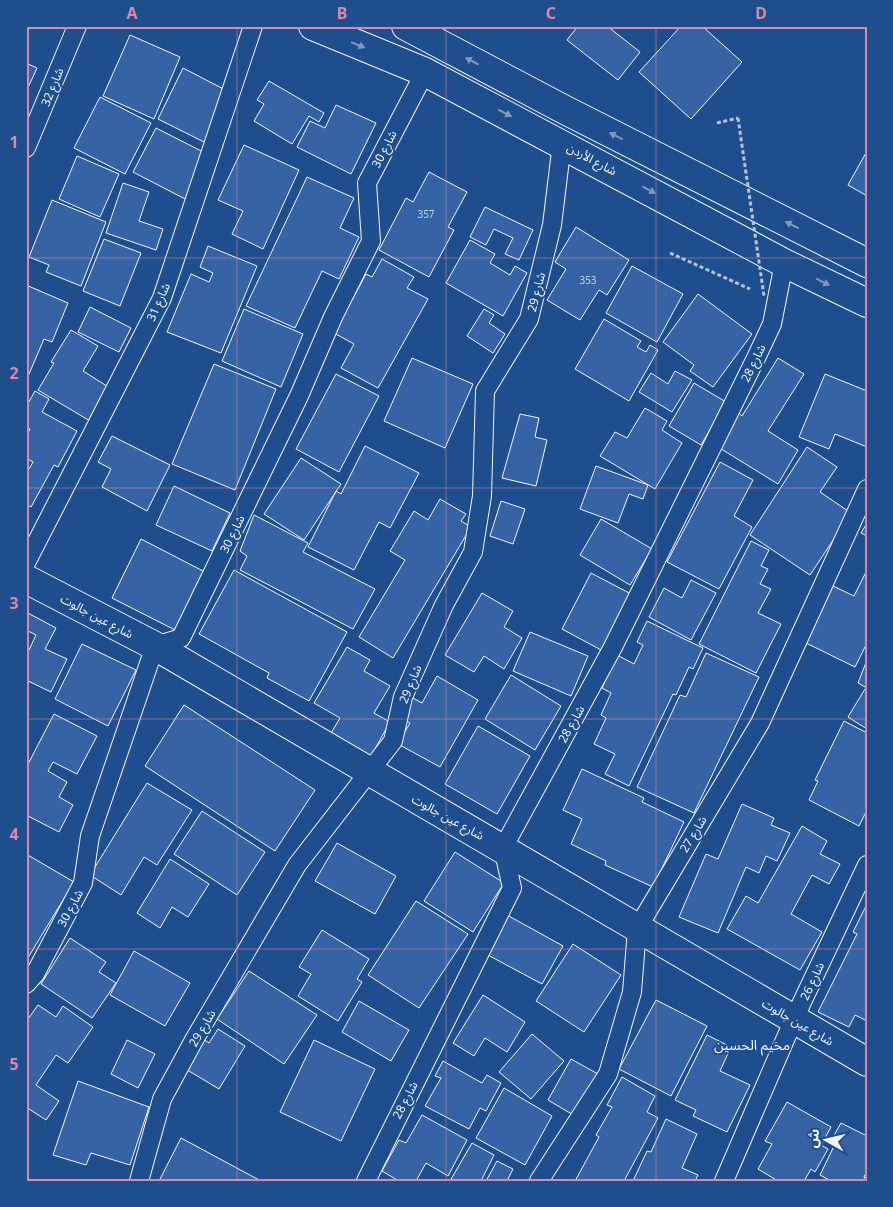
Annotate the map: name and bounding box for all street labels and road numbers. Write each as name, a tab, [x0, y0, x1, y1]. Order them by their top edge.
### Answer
street label: شارع 32	[37, 65, 68, 109]
street label: شارع 30	[367, 127, 402, 171]
street label: شارع الأردن	[564, 139, 620, 180]
street label: شارع 29	[523, 270, 550, 314]
street label: شارع 31	[142, 280, 175, 324]
street label: شارع 28	[737, 341, 770, 385]
street label: شارع 30	[216, 512, 249, 556]
street label: شارع عين جالوت	[57, 590, 136, 643]
street label: شارع 29	[395, 662, 426, 706]
street label: شارع 28	[554, 702, 589, 746]
street label: شارع عين جالوت	[408, 790, 487, 845]
street label: شارع 27	[675, 812, 712, 856]
street label: شارع 30	[53, 886, 88, 930]
street label: شارع 26	[796, 959, 829, 1003]
street label: شارع عين جالوت	[759, 995, 837, 1050]
street label: شارع 29	[185, 1006, 220, 1050]
street label: شارع 28	[388, 1078, 423, 1122]

